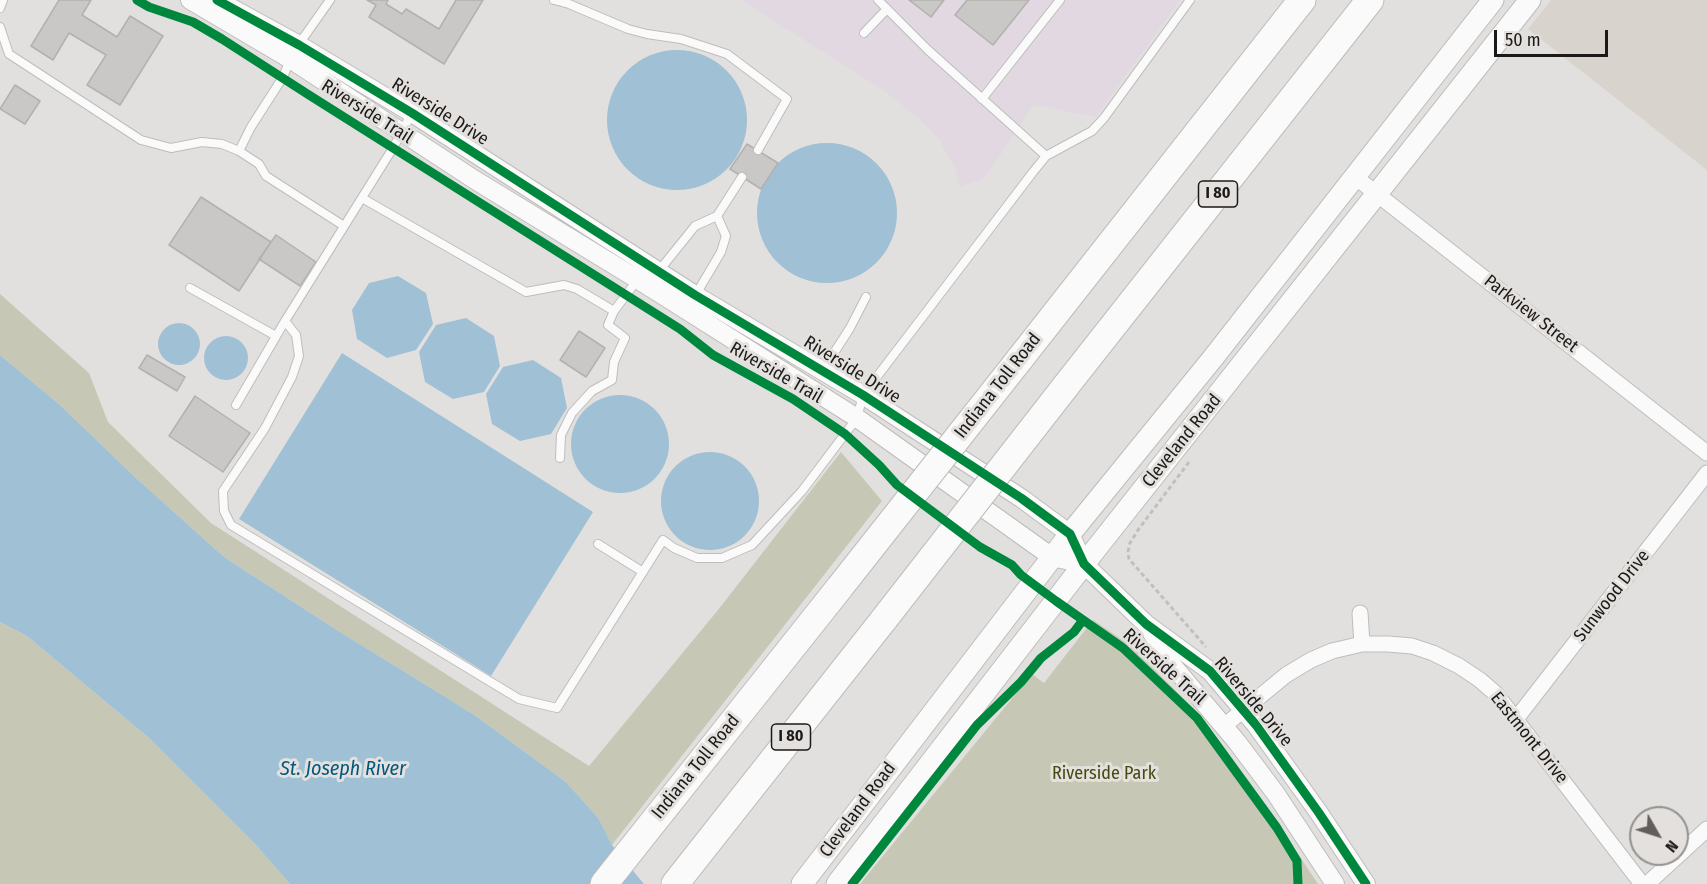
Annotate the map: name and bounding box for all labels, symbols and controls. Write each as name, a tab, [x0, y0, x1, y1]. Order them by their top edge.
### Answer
scale bar	[1497, 18, 1611, 56]
text: 50 m	[1505, 29, 1541, 51]
street label: Riverside Drive	[388, 74, 492, 150]
street label: Riverside Trail	[317, 75, 417, 149]
road number: I 80	[1198, 181, 1238, 207]
street label: Parkview Street	[1480, 270, 1582, 358]
street label: Indiana Toll Road	[950, 329, 1046, 443]
street label: Riverside Drive	[800, 332, 904, 408]
street label: Riverside Trail	[726, 338, 826, 408]
street label: Cleveland Road	[1138, 390, 1226, 492]
street label: Sunwood Drive	[1569, 546, 1655, 646]
street label: Riverside Trail	[1118, 624, 1210, 710]
street label: Riverside Drive	[1209, 653, 1297, 751]
street label: Eastmont Drive	[1486, 688, 1572, 788]
street label: Indiana Toll Road	[647, 711, 745, 823]
road number: I 80	[772, 724, 810, 750]
water label: St. Joseph River	[280, 757, 406, 781]
street label: Cleveland Road	[815, 758, 901, 862]
park label: Riverside Park	[1052, 763, 1156, 785]
north arrow	[1629, 806, 1689, 866]
text: N	[1661, 837, 1682, 856]

